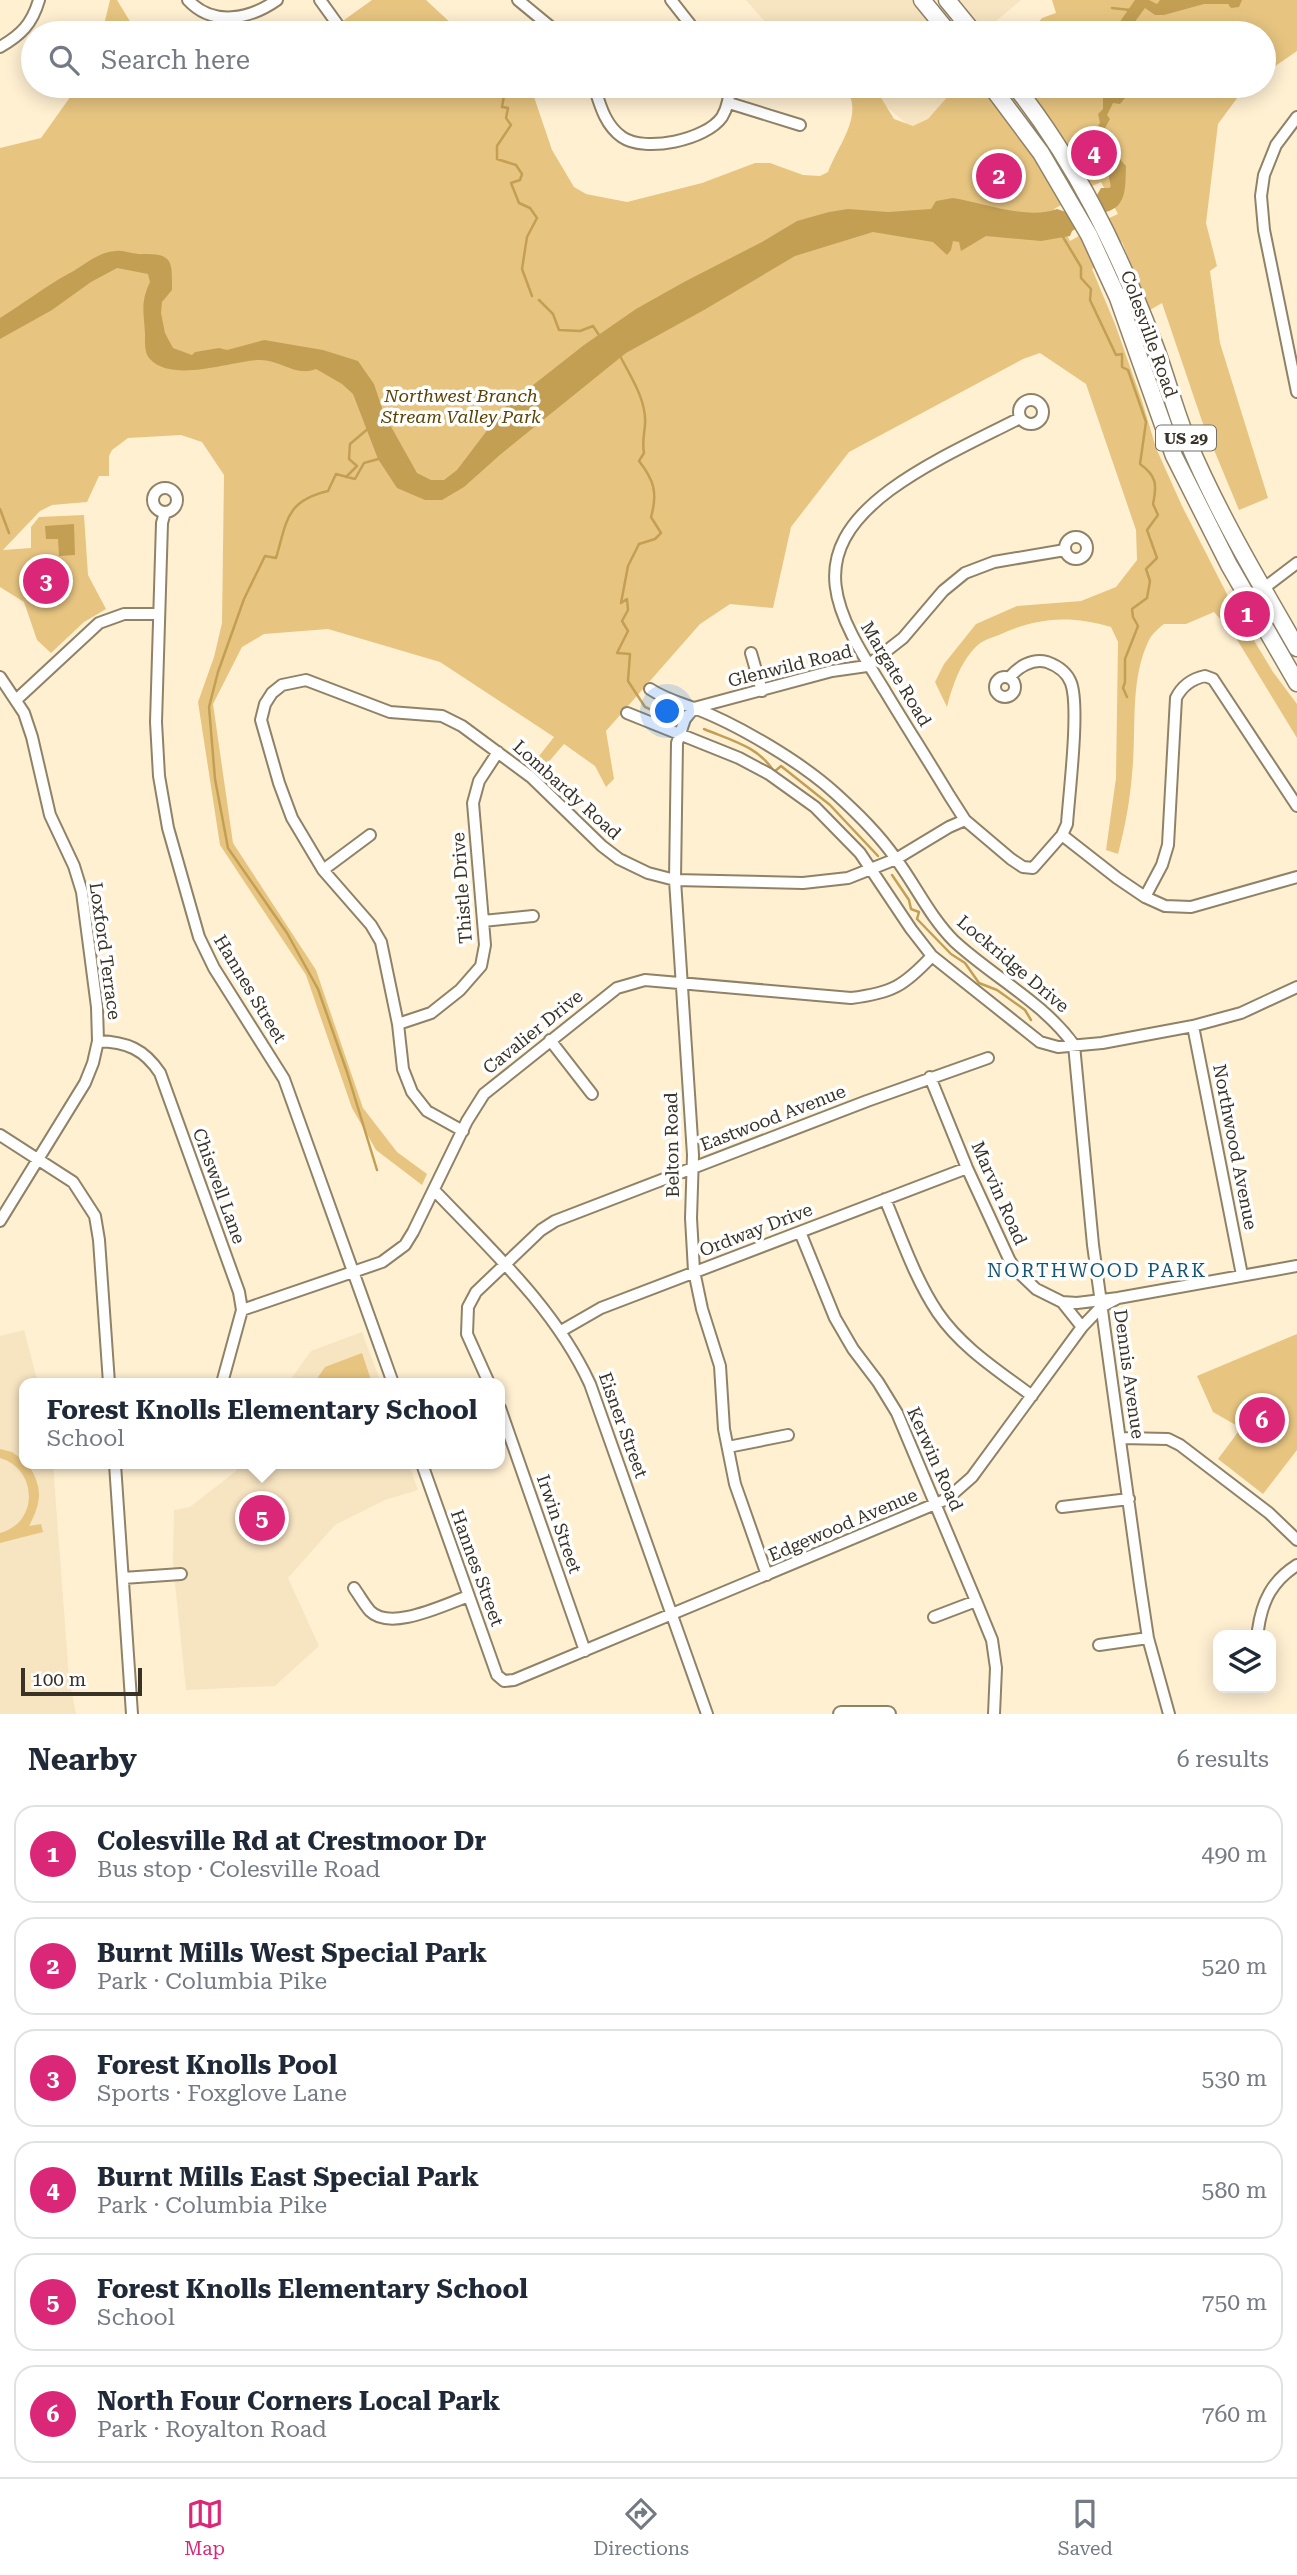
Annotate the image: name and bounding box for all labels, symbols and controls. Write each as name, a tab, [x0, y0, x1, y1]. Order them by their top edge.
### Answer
search box	[21, 21, 1276, 98]
icon: search	[45, 41, 83, 79]
text: Search here	[101, 45, 250, 75]
pin: 4	[1071, 127, 1117, 179]
pin: 2	[976, 150, 1022, 202]
street label: Colesville Road	[1117, 267, 1182, 401]
park label: Northwest Branch Stream Valley Park	[380, 385, 541, 427]
road number: US 29	[1156, 426, 1216, 450]
pin: 3	[23, 555, 69, 607]
pin: 1	[1224, 588, 1270, 640]
street label: Margate Road	[857, 618, 936, 730]
street label: Glenwild Road	[726, 640, 855, 691]
your location	[650, 694, 684, 728]
street label: Lombardy Road	[509, 736, 626, 844]
street label: Thistle Drive	[447, 831, 476, 945]
street label: Loxford Terrace	[85, 881, 126, 1021]
street label: Lockridge Drive	[953, 911, 1074, 1017]
street label: Hannes Street	[210, 931, 291, 1047]
street label: Cavalier Drive	[479, 985, 587, 1078]
street label: Northwood Avenue	[1209, 1062, 1262, 1232]
street label: Eastwood Avenue	[697, 1080, 849, 1155]
street label: Belton Road	[660, 1092, 683, 1198]
street label: Chiswell Lane	[189, 1125, 250, 1247]
street label: Marvin Road	[967, 1138, 1032, 1248]
street label: Ordway Drive	[696, 1198, 815, 1261]
district label: NORTHWOOD PARK	[987, 1259, 1207, 1282]
street label: Dennis Avenue	[1110, 1308, 1149, 1440]
street label: Eisner Street	[595, 1369, 652, 1481]
popup	[19, 1378, 505, 1469]
pin: 6	[1239, 1394, 1285, 1446]
text: Forest Knolls Elementary School	[47, 1395, 477, 1425]
street label: Kerwin Road	[903, 1404, 968, 1514]
text: School	[47, 1425, 124, 1452]
street label: Irwin Street	[533, 1472, 586, 1576]
street label: Edgewood Avenue	[765, 1484, 921, 1565]
pin: 5	[239, 1492, 285, 1544]
street label: Hannes Street	[447, 1507, 508, 1629]
map controls	[1213, 1630, 1276, 1693]
button: layers	[1213, 1630, 1276, 1693]
scale bar	[21, 1665, 142, 1697]
text: 100 m	[32, 1668, 86, 1691]
text: Nearby	[28, 1742, 137, 1777]
text: 6 results	[1177, 1746, 1269, 1773]
text: Colesville Rd at Crestmoor Dr	[97, 1826, 486, 1856]
text: 1	[47, 1841, 59, 1868]
text: 490 m	[1202, 1841, 1267, 1868]
text: Bus stop · Colesville Road	[97, 1856, 380, 1883]
text: Burnt Mills West Special Park	[97, 1938, 487, 1968]
text: 2	[47, 1953, 59, 1980]
text: 520 m	[1202, 1953, 1267, 1980]
text: Park · Columbia Pike	[97, 1968, 327, 1995]
text: Forest Knolls Pool	[97, 2050, 337, 2080]
text: 3	[47, 2065, 59, 2092]
text: 530 m	[1202, 2065, 1267, 2092]
text: Sports · Foxglove Lane	[97, 2080, 347, 2107]
text: Burnt Mills East Special Park	[97, 2162, 479, 2192]
text: 4	[47, 2177, 59, 2204]
text: 580 m	[1202, 2177, 1267, 2204]
text: Park · Columbia Pike	[97, 2192, 327, 2219]
text: Forest Knolls Elementary School	[97, 2274, 528, 2304]
text: 5	[47, 2289, 59, 2316]
text: 750 m	[1202, 2289, 1267, 2316]
text: School	[97, 2304, 175, 2331]
text: North Four Corners Local Park	[97, 2386, 500, 2416]
text: 6	[47, 2401, 59, 2428]
text: 760 m	[1202, 2401, 1267, 2428]
text: Park · Royalton Road	[97, 2416, 327, 2443]
tab: Map	[184, 2495, 225, 2560]
tab: Directions	[593, 2495, 689, 2560]
tab: Saved	[1058, 2495, 1113, 2560]

